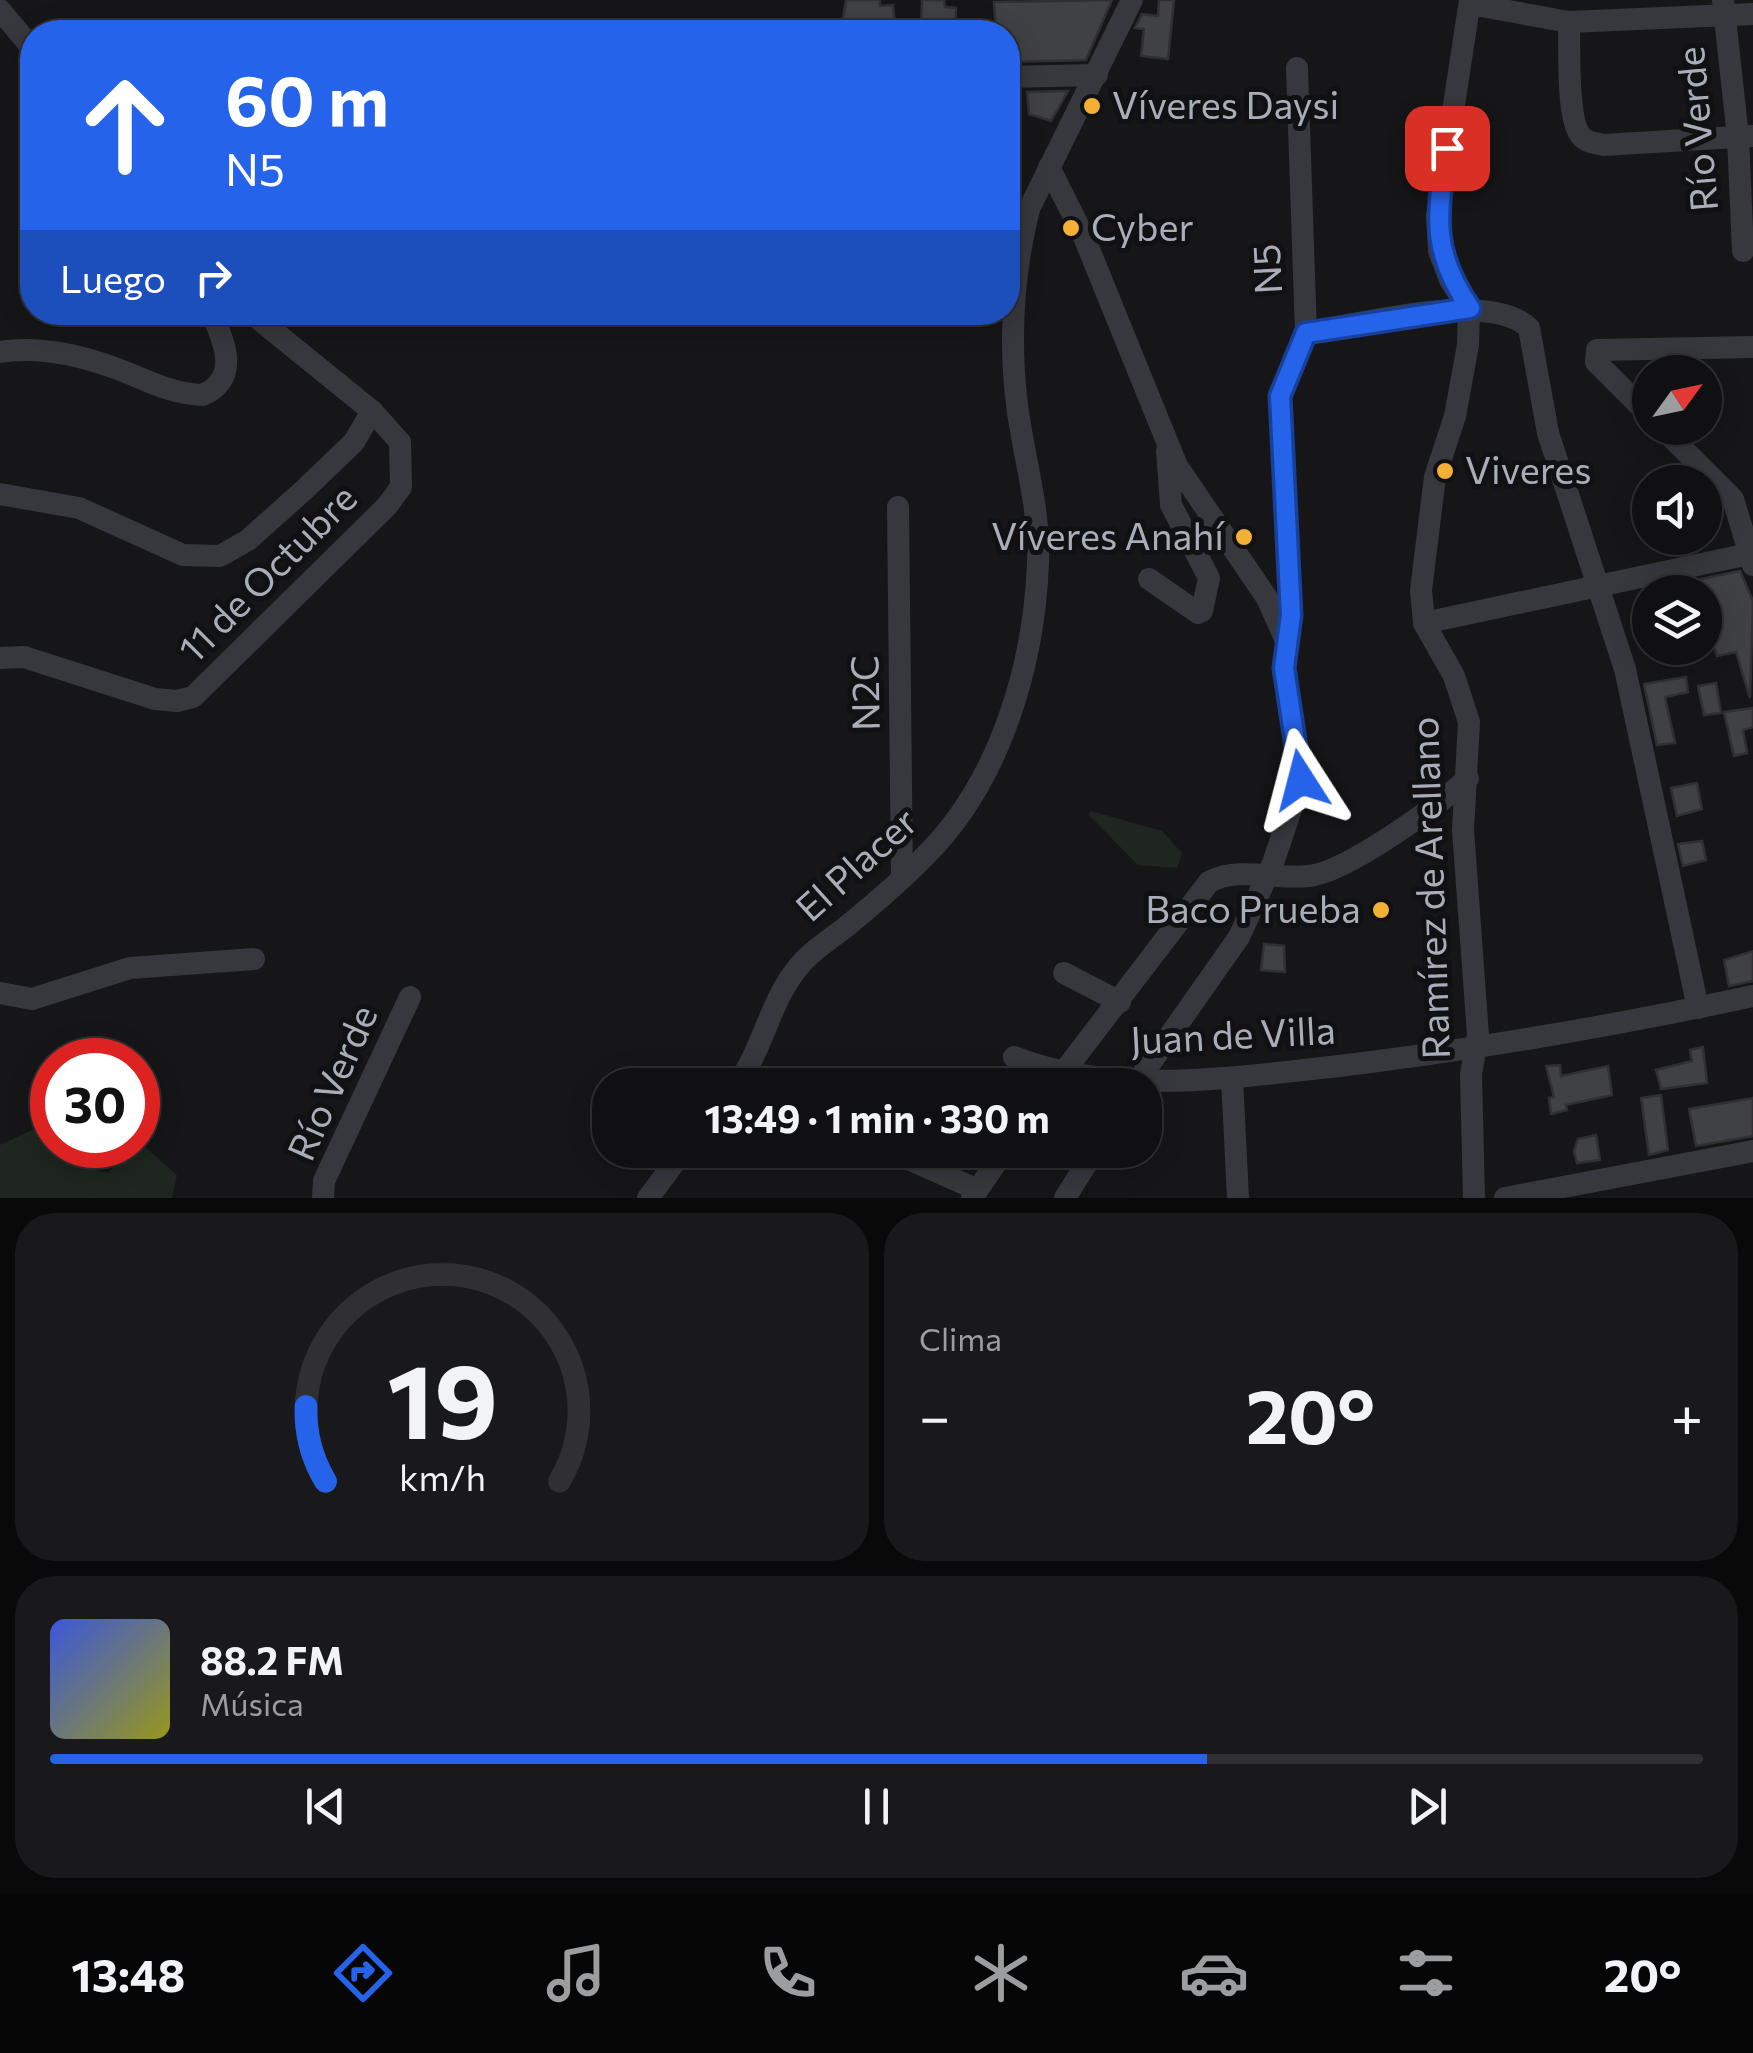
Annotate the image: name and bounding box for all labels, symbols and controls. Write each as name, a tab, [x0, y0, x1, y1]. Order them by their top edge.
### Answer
street label: Río Verde	[1665, 45, 1726, 214]
text: 60 m	[225, 55, 389, 140]
icon: ahead	[60, 60, 190, 190]
place label: Víveres Daysi	[1112, 80, 1339, 127]
marker: Víveres Daysi	[1081, 95, 1103, 117]
pin	[1405, 106, 1490, 191]
icon: arrive	[1420, 121, 1475, 176]
text: N5	[225, 140, 285, 195]
place label: Cyber	[1091, 202, 1194, 249]
marker: Cyber	[1060, 217, 1082, 239]
street label: N5	[1241, 243, 1290, 296]
icon: right	[186, 250, 241, 305]
text: Luego	[60, 254, 166, 301]
north arrow	[1632, 355, 1722, 445]
map controls	[1632, 355, 1722, 665]
place label: Viveres	[1465, 445, 1592, 492]
marker: Viveres	[1434, 460, 1456, 482]
button: sound	[1632, 465, 1722, 555]
street label: 11 de Octubre	[167, 473, 365, 671]
place label: Víveres Anahí	[991, 511, 1225, 558]
marker: Víveres Anahí	[1233, 526, 1255, 548]
button: layers	[1632, 575, 1722, 665]
street label: N2C	[839, 655, 888, 731]
street label: Ramírez de Arellano	[1399, 716, 1458, 1060]
position arrow	[1249, 728, 1353, 832]
street label: El Placer	[785, 797, 926, 930]
place label: Baco Prueba	[1145, 884, 1361, 931]
marker: Baco Prueba	[1370, 899, 1392, 921]
street label: Río Verde	[276, 997, 386, 1167]
street label: Juan de Villa	[1129, 1005, 1337, 1062]
speed limit sign: 30	[30, 1038, 160, 1168]
text: 13:49 · 1 min · 330 m	[704, 1094, 1050, 1141]
text: Clima	[919, 1318, 1002, 1358]
text: 19	[386, 1333, 498, 1460]
text: 20°	[1246, 1368, 1375, 1459]
text: −	[919, 1381, 950, 1448]
text: +	[1671, 1381, 1703, 1448]
text: km/h	[399, 1455, 485, 1498]
text: 88.2 FM	[200, 1636, 344, 1683]
text: Música	[200, 1683, 304, 1723]
icon: previous	[298, 1779, 353, 1834]
icon: pause	[849, 1779, 904, 1834]
icon: next	[1400, 1779, 1455, 1834]
icon: directions	[328, 1938, 398, 2008]
icon: music	[541, 1938, 611, 2008]
icon: phone	[753, 1938, 823, 2008]
icon: climate	[966, 1938, 1036, 2008]
icon: car	[1179, 1938, 1249, 2008]
icon: filters	[1391, 1938, 1461, 2008]
text: 13:48	[71, 1946, 185, 2001]
text: 20°	[1604, 1946, 1682, 2001]

